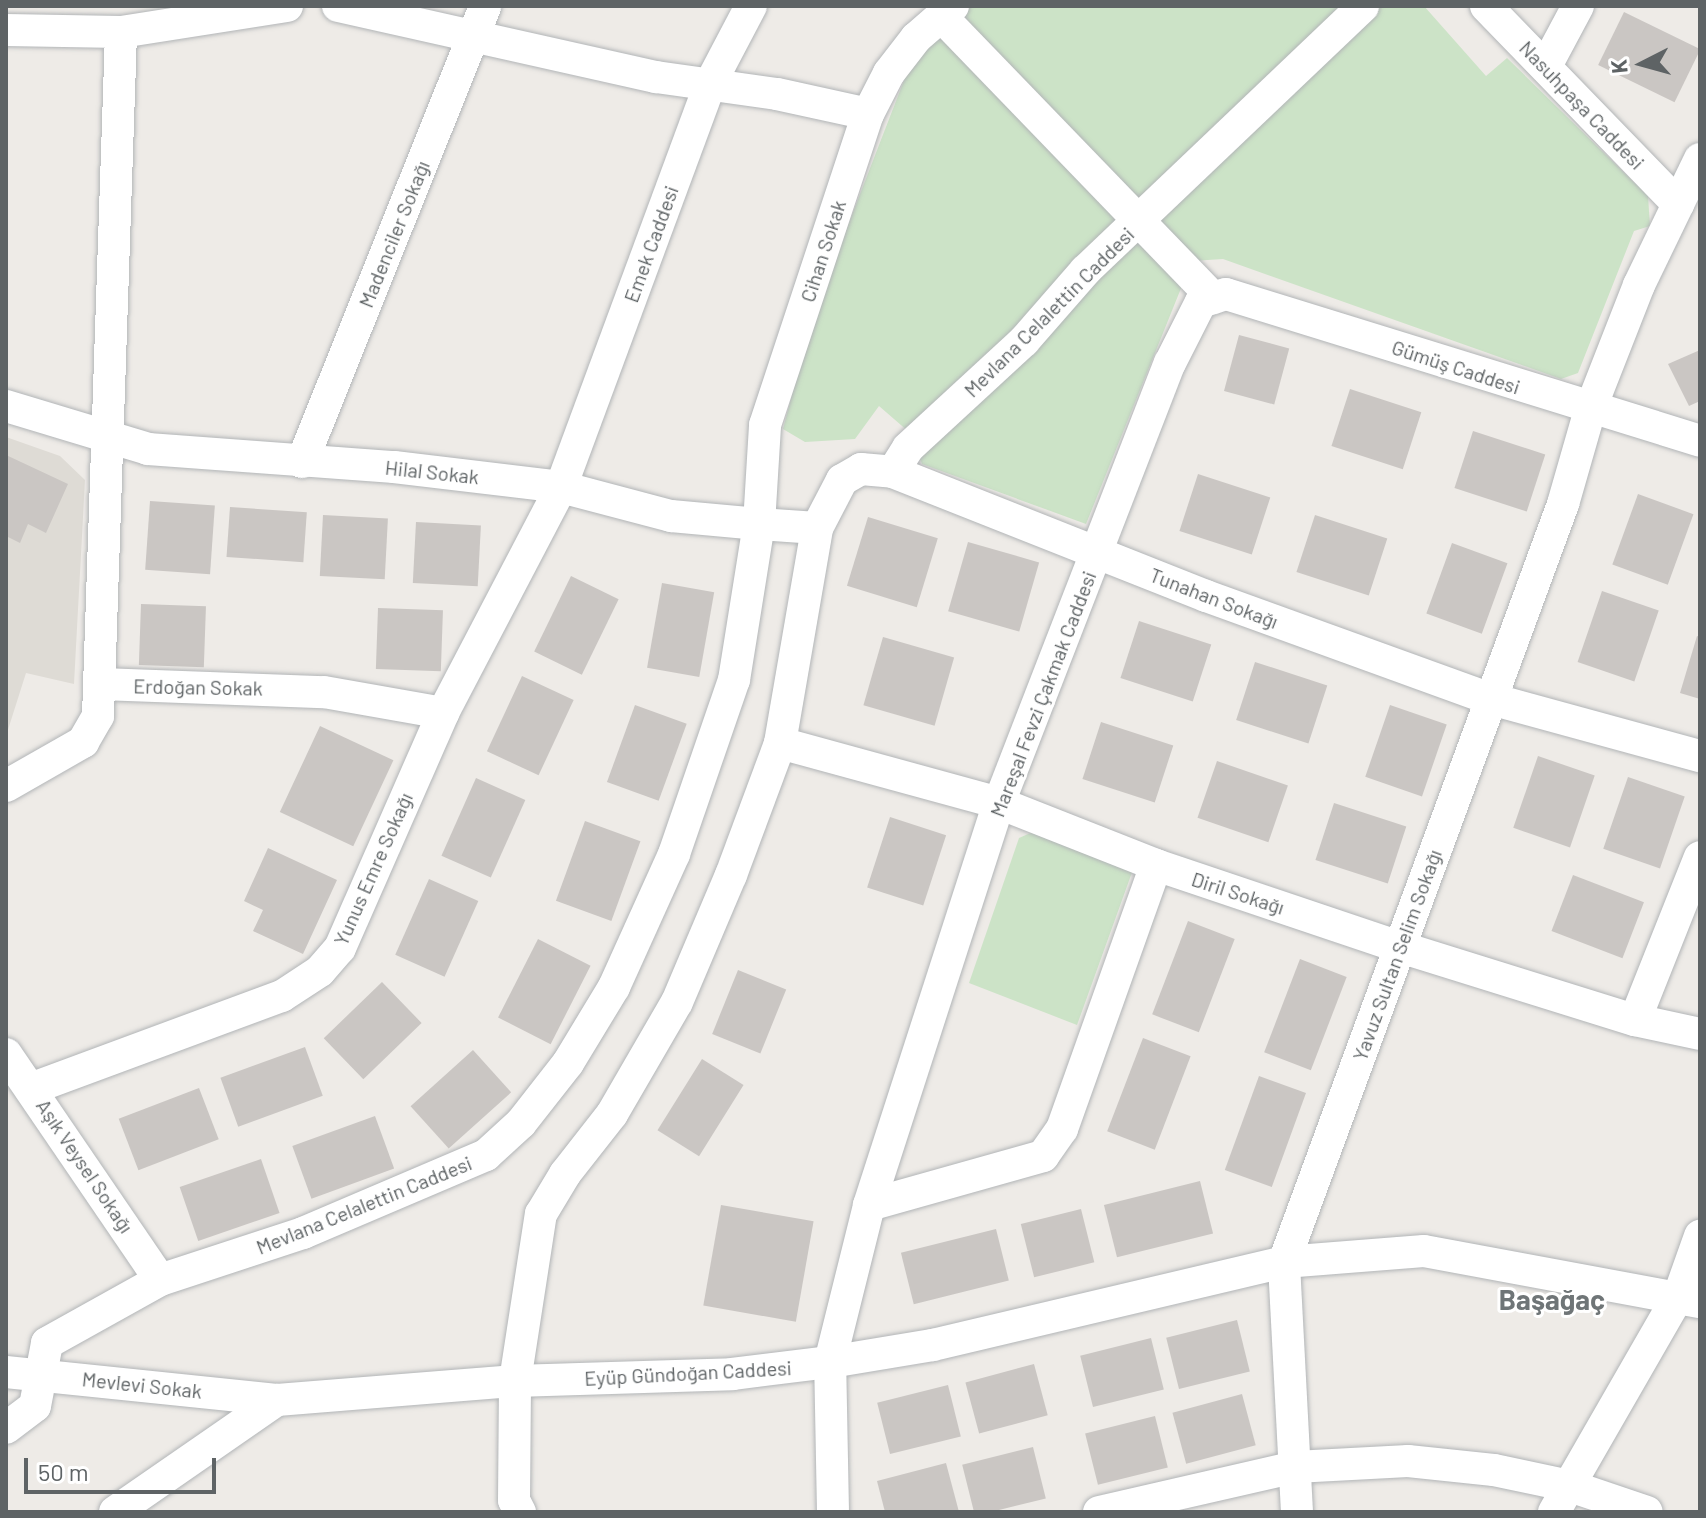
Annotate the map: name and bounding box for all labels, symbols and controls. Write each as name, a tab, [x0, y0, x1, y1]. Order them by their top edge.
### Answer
north arrow	[1602, 24, 1682, 104]
street label: Nasuhpaşa Caddesi	[1515, 36, 1649, 174]
text: K	[1604, 58, 1632, 75]
street label: Madenciler Sokağı	[354, 157, 434, 311]
street label: Emek Caddesi	[619, 182, 683, 306]
street label: Cihan Sokak	[795, 197, 851, 305]
street label: Mevlana Celalettin Caddesi	[959, 222, 1139, 402]
street label: Gümüş Caddesi	[1389, 335, 1523, 399]
street label: Hilal Sokak	[384, 455, 480, 489]
street label: Tunahan Sokağı	[1146, 562, 1282, 634]
street label: Mareşal Fevzi Çakmak Caddesi	[985, 568, 1101, 820]
street label: Erdoğan Sokak	[133, 674, 263, 700]
street label: Yunus Emre Sokağı	[329, 789, 417, 949]
street label: Yavuz Sultan Selim Sokağı	[1348, 846, 1446, 1064]
street label: Diril Sokağı	[1189, 867, 1287, 919]
street label: Aşık Veysel Sokağı	[31, 1094, 139, 1238]
street label: Mevlana Celalettin Caddesi	[253, 1151, 475, 1259]
district label: Başağaç	[1499, 1282, 1605, 1316]
street label: Eyüp Gündoğan Caddesi	[584, 1356, 792, 1390]
street label: Mevlevi Sokak	[81, 1367, 203, 1403]
scale bar	[28, 1442, 220, 1492]
text: 50 m	[38, 1457, 89, 1486]

